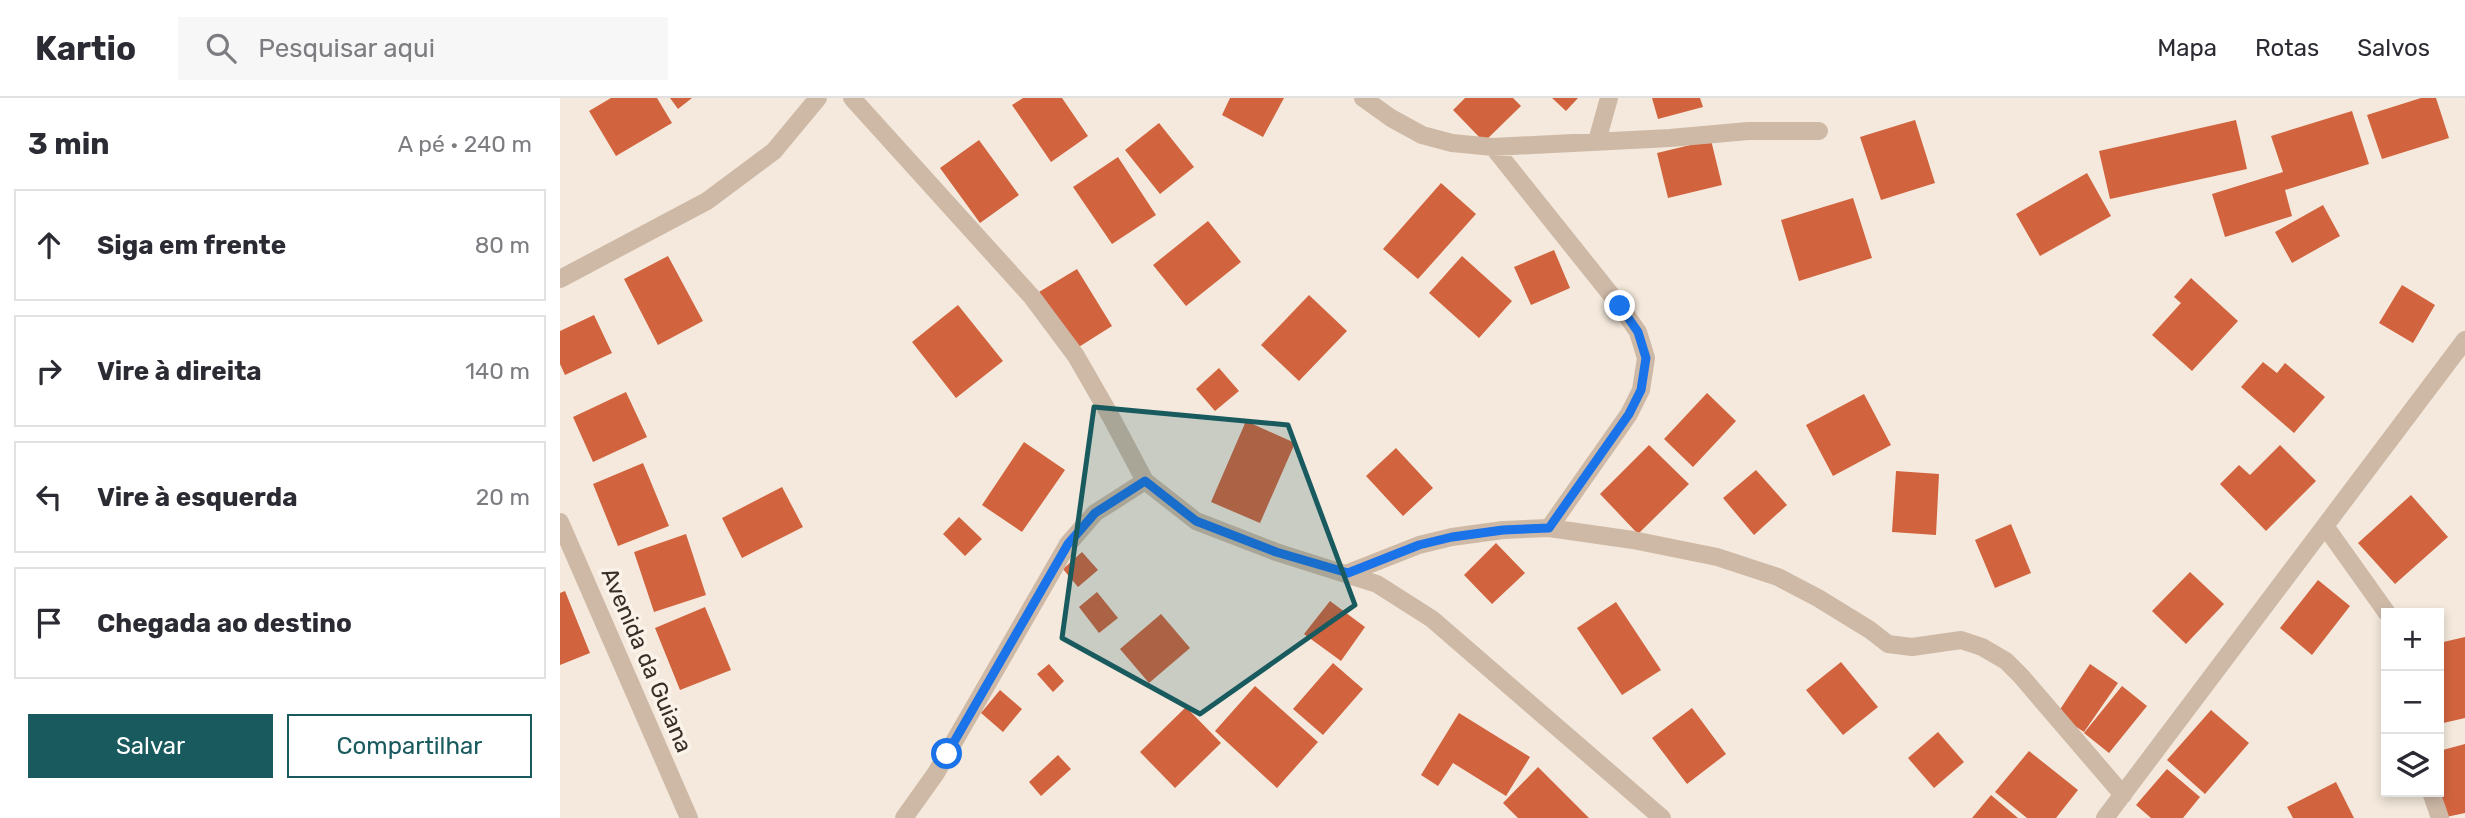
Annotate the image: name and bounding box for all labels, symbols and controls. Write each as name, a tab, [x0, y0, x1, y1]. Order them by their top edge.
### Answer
search box	[178, 17, 668, 80]
text: Kartio	[35, 29, 136, 68]
icon: search	[202, 29, 240, 67]
text: Pesquisar aqui	[258, 33, 435, 64]
text: Mapa	[2157, 34, 2217, 62]
text: Rotas	[2255, 34, 2319, 62]
text: Salvos	[2357, 34, 2430, 62]
text: 3 min	[28, 126, 110, 162]
text: A pé · 240 m	[398, 130, 532, 158]
icon: ahead	[30, 226, 68, 264]
text: Siga em frente	[97, 230, 286, 261]
text: 80 m	[475, 231, 530, 259]
route end	[1604, 290, 1635, 321]
icon: right	[30, 352, 68, 390]
text: Vire à direita	[97, 356, 262, 387]
text: 140 m	[465, 357, 530, 385]
icon: left	[30, 478, 68, 516]
text: Vire à esquerda	[97, 482, 298, 513]
text: 20 m	[476, 483, 530, 511]
street label: Avenida da Guiana	[595, 563, 699, 757]
icon: arrive	[30, 604, 68, 642]
text: Chegada ao destino	[97, 608, 352, 639]
map controls	[2381, 608, 2444, 797]
button: +	[2381, 608, 2444, 671]
button: −	[2381, 671, 2444, 734]
button: Salvar	[28, 714, 273, 778]
button: Compartilhar	[287, 714, 532, 778]
button: layers	[2381, 734, 2444, 797]
route start	[931, 738, 962, 769]

